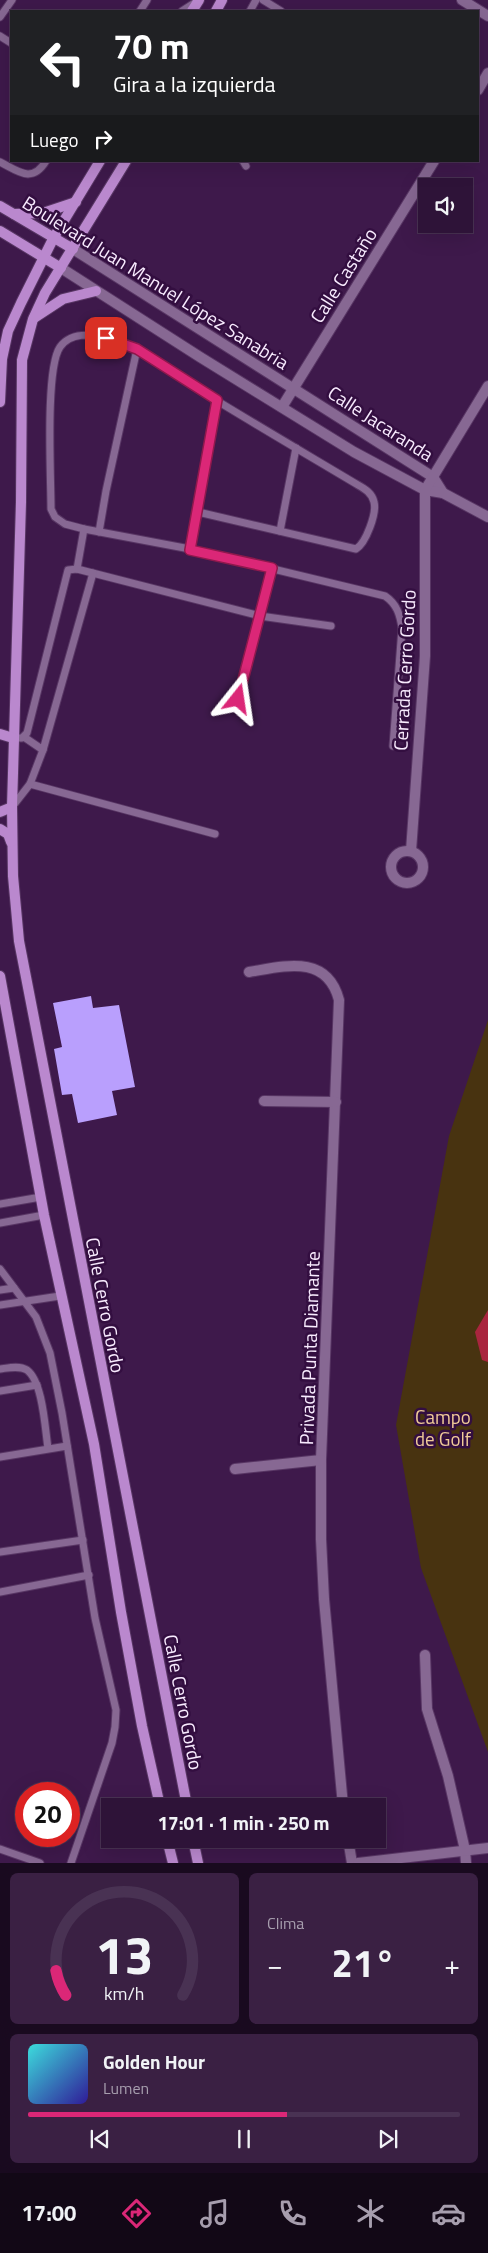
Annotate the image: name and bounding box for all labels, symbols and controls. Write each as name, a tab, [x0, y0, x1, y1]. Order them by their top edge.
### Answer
text: 70 m	[113, 19, 189, 73]
icon: left	[30, 30, 95, 95]
text: Gira a la izquierda	[113, 67, 276, 101]
text: Luego	[30, 125, 79, 154]
icon: right	[89, 125, 117, 153]
map controls	[418, 178, 473, 233]
button: sound	[418, 178, 473, 233]
street label: Boulevard Juan Manuel López Sanabria	[17, 188, 295, 377]
street label: Calle Castaño	[302, 222, 384, 328]
pin	[85, 317, 127, 359]
icon: arrive	[92, 324, 120, 352]
street label: Calle Jacaranda	[322, 378, 440, 468]
street label: Cerrada Cerro Gordo	[385, 589, 423, 751]
position arrow	[211, 672, 263, 724]
street label: Calle Cerro Gordo	[79, 1235, 133, 1375]
street label: Privada Punta Diamante	[291, 1251, 327, 1445]
park label: Campo de Golf	[415, 1402, 472, 1453]
street label: Calle Cerro Gordo	[157, 1632, 211, 1772]
speed limit sign: 20	[15, 1782, 80, 1847]
text: 17:01 · 1 min · 250 m	[157, 1808, 330, 1837]
text: Clima	[267, 1911, 304, 1935]
text: 13	[95, 1915, 154, 1994]
text: 21°	[332, 1934, 395, 1992]
text: −	[267, 1943, 283, 1986]
text: +	[444, 1943, 460, 1986]
text: km/h	[104, 1980, 145, 2007]
text: Golden Hour	[103, 2047, 205, 2076]
text: Lumen	[103, 2076, 149, 2100]
icon: previous	[86, 2125, 114, 2153]
icon: pause	[230, 2125, 258, 2153]
icon: next	[374, 2125, 402, 2153]
text: 17:00	[22, 2196, 76, 2230]
icon: directions	[119, 2196, 154, 2231]
icon: music	[197, 2196, 232, 2231]
icon: phone	[275, 2196, 310, 2231]
icon: climate	[353, 2196, 388, 2231]
icon: car	[431, 2196, 466, 2231]

